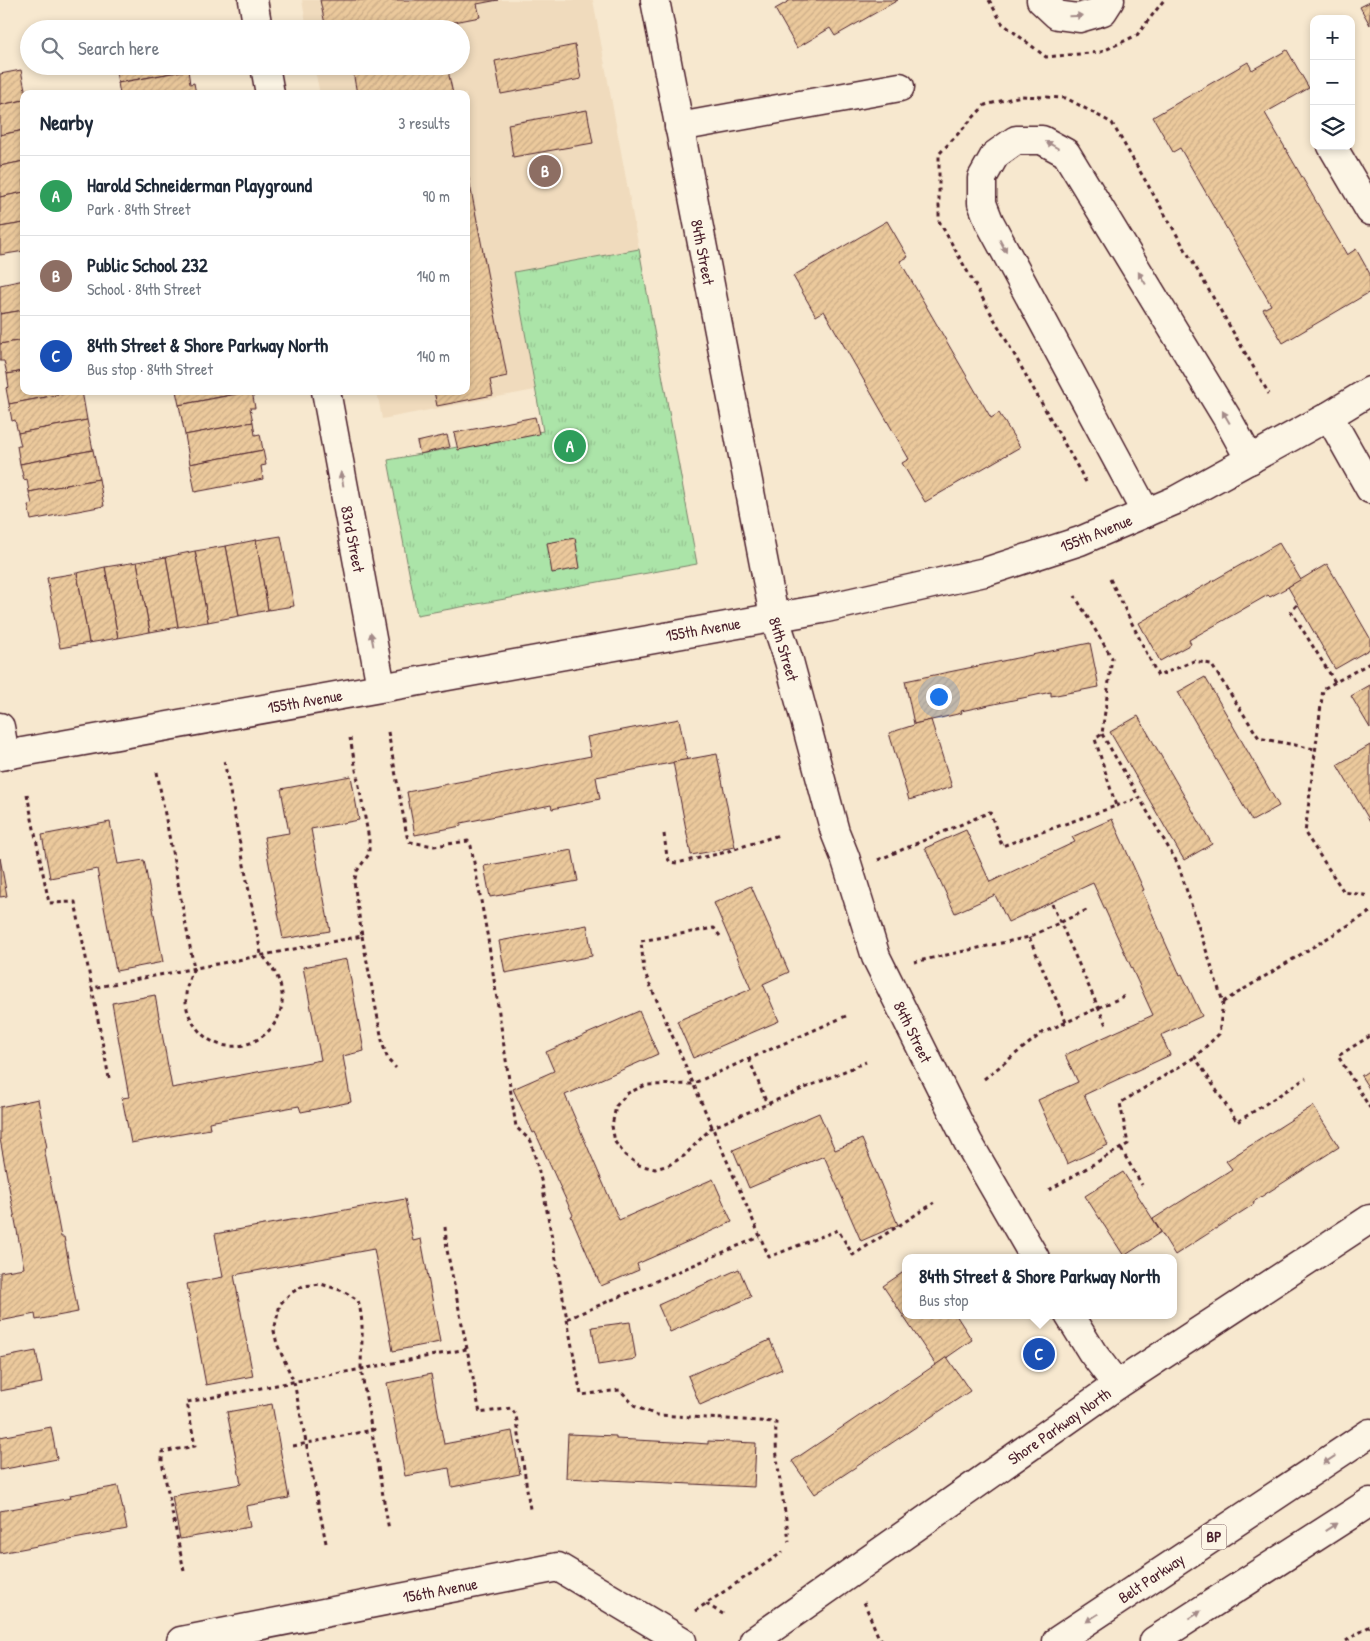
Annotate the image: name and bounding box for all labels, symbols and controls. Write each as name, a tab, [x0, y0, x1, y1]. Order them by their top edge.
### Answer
one-way arrow	[1068, 12, 1084, 20]
map controls	[1310, 15, 1355, 150]
button: +	[1310, 15, 1355, 60]
search box	[20, 20, 470, 75]
icon: search	[38, 34, 66, 62]
text: Search here	[78, 35, 159, 61]
button: −	[1310, 60, 1355, 105]
button: layers	[1310, 105, 1355, 150]
text: Nearby	[40, 108, 93, 137]
text: 3 results	[398, 112, 450, 134]
one-way arrow	[1045, 141, 1059, 150]
pin: B	[529, 152, 561, 190]
text: Harold Schneiderman Playground	[87, 172, 312, 198]
text: A	[52, 185, 60, 207]
text: 90 m	[422, 185, 450, 207]
text: Park · 84th Street	[87, 198, 190, 220]
street label: 84th Street	[686, 217, 720, 287]
one-way arrow	[999, 239, 1007, 253]
text: Public School 232	[87, 252, 208, 278]
text: B	[52, 265, 60, 287]
text: 140 m	[416, 265, 450, 287]
one-way arrow	[1137, 272, 1147, 285]
text: School · 84th Street	[87, 278, 201, 300]
text: 84th Street & Shore Parkway North	[87, 332, 328, 358]
text: C	[52, 345, 60, 367]
text: 140 m	[416, 345, 450, 367]
text: Bus stop · 84th Street	[87, 358, 213, 380]
one-way arrow	[1222, 411, 1231, 424]
pin: A	[554, 427, 586, 465]
one-way arrow	[338, 471, 346, 487]
street label: 83rd Street	[336, 504, 370, 575]
street label: 155th Avenue	[1057, 508, 1136, 557]
street label: 155th Avenue	[664, 611, 743, 646]
street label: 84th Street	[764, 614, 804, 684]
one-way arrow	[368, 632, 376, 647]
street label: 155th Avenue	[266, 683, 345, 718]
your location	[926, 684, 952, 710]
street label: 84th Street	[889, 997, 938, 1067]
popup	[902, 1254, 1177, 1319]
text: 84th Street & Shore Parkway North	[919, 1263, 1160, 1289]
text: Bus stop	[919, 1289, 968, 1311]
pin: C	[1023, 1335, 1055, 1373]
street label: Shore Parkway North	[1003, 1382, 1115, 1470]
one-way arrow	[1323, 1455, 1336, 1464]
one-way arrow	[1325, 1522, 1338, 1531]
road number: BP	[1202, 1524, 1226, 1550]
street label: Belt Parkway	[1114, 1548, 1188, 1608]
street label: 156th Avenue	[401, 1572, 480, 1608]
one-way arrow	[1188, 1610, 1201, 1619]
one-way arrow	[1086, 1613, 1099, 1623]

